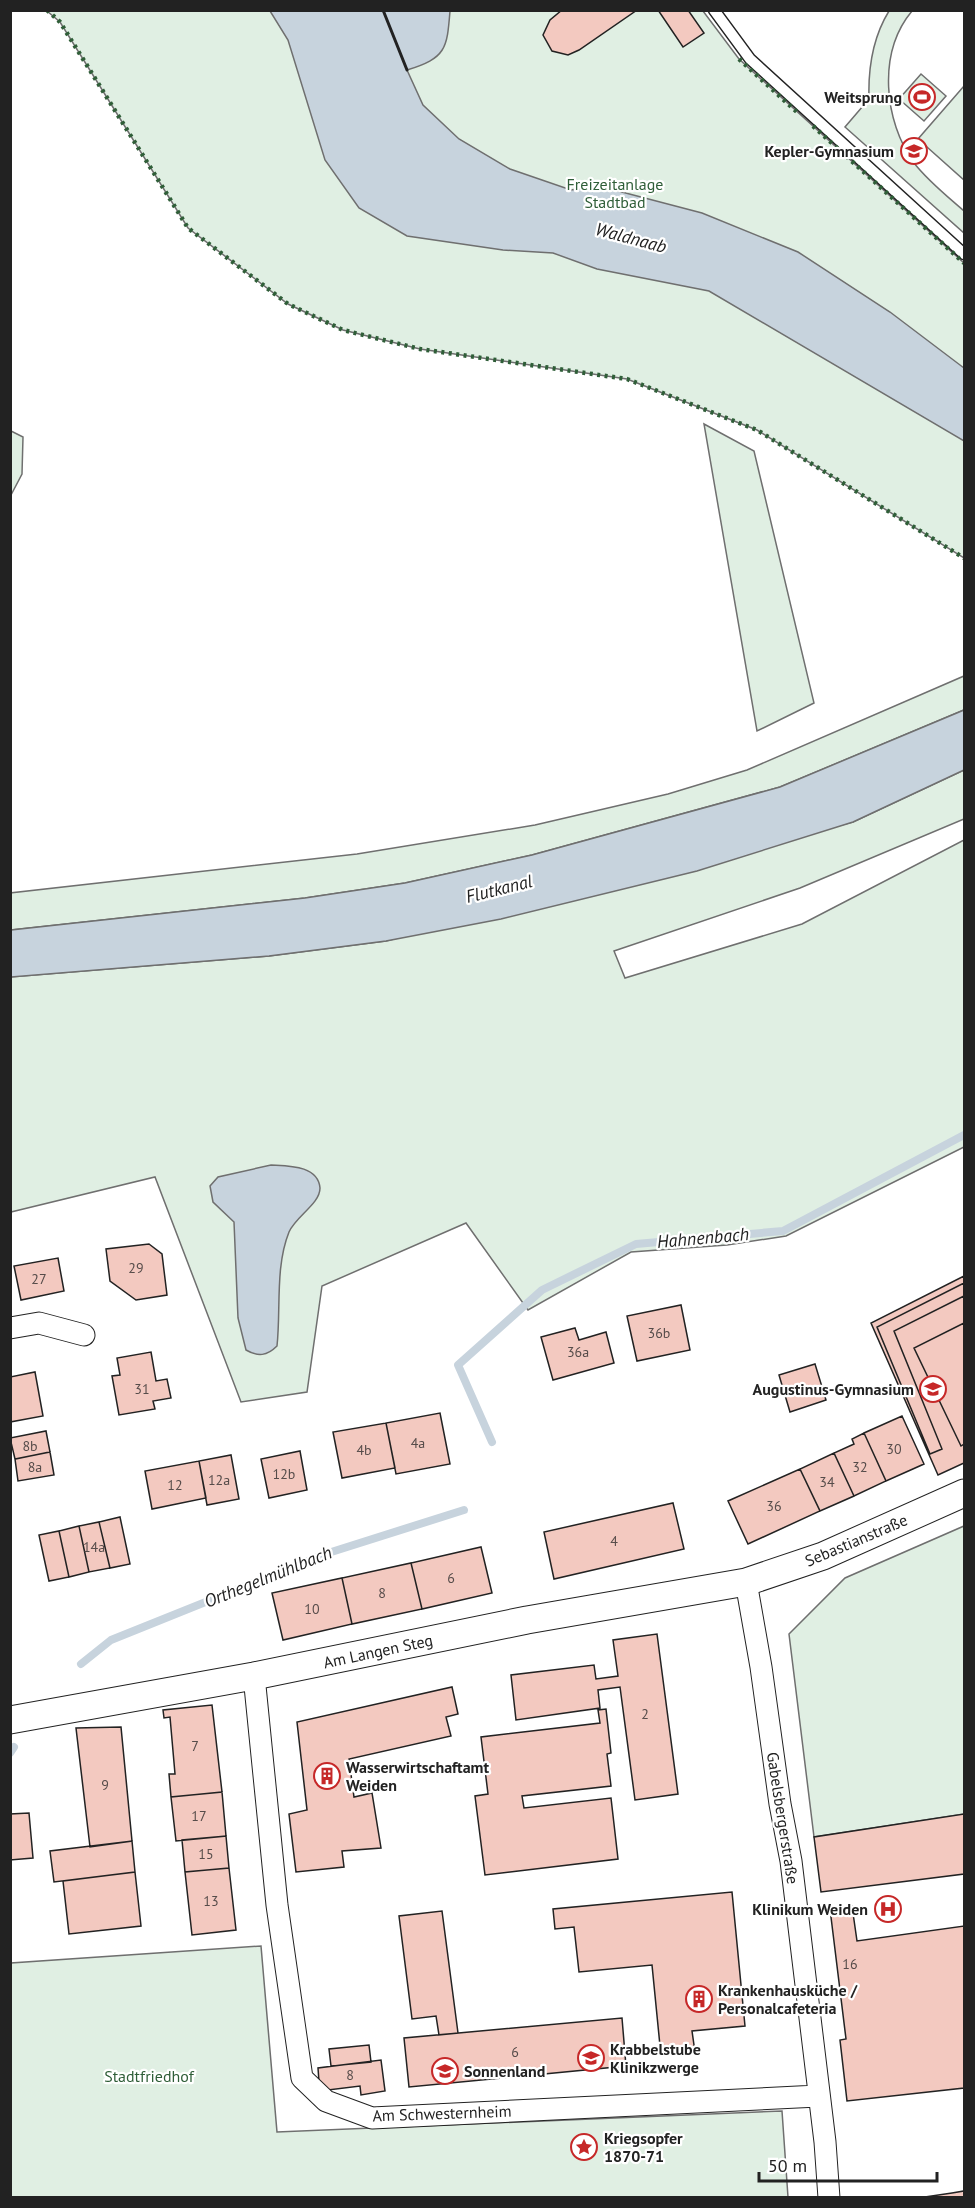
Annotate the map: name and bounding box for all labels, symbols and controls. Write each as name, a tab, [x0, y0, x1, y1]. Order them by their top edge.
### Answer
sports icon: Weitsprung	[907, 82, 937, 112]
place label: Weitsprung	[824, 87, 902, 107]
school or university icon: Kepler-Gymnasium	[899, 136, 929, 166]
place label: Kepler-Gymnasium	[764, 141, 894, 161]
park label: Freizeitanlage Stadtbad	[567, 174, 663, 212]
water label: Waldnaab	[593, 217, 669, 258]
water label: Flutkanal	[463, 869, 535, 908]
water label: Hahnenbach	[656, 1222, 750, 1253]
house number: 29	[128, 1259, 144, 1277]
house number: 27	[31, 1270, 47, 1288]
house number: 36b	[648, 1324, 670, 1342]
house number: 36a	[567, 1343, 589, 1361]
school or university icon: Augustinus-Gymnasium	[918, 1374, 948, 1404]
place label: Augustinus-Gymnasium	[753, 1379, 914, 1399]
house number: 31	[134, 1380, 150, 1398]
house number: 4a	[411, 1434, 425, 1452]
house number: 8b	[22, 1437, 38, 1455]
house number: 30	[886, 1440, 902, 1458]
house number: 4b	[356, 1441, 372, 1459]
house number: 8a	[28, 1458, 42, 1476]
house number: 32	[852, 1458, 868, 1476]
house number: 12b	[273, 1465, 295, 1483]
house number: 12a	[208, 1471, 230, 1489]
house number: 34	[819, 1473, 835, 1491]
house number: 12	[167, 1476, 183, 1494]
house number: 36	[766, 1497, 782, 1515]
street label: Sebastianstraße	[802, 1509, 910, 1571]
house number: 4	[610, 1532, 618, 1550]
house number: 14a	[83, 1538, 105, 1556]
water label: Orthegelmühlbach	[200, 1540, 335, 1613]
house number: 6	[447, 1569, 455, 1587]
house number: 8	[378, 1584, 386, 1602]
house number: 10	[304, 1600, 320, 1618]
street label: Am Langen Steg	[321, 1630, 435, 1672]
house number: 2	[641, 1705, 649, 1723]
house number: 7	[191, 1737, 199, 1755]
street label: Gabelsbergerstraße	[763, 1751, 803, 1885]
place label: Wasserwirtschaftamt Weiden	[346, 1757, 489, 1795]
building icon: Wasserwirtschaftamt Weiden	[312, 1761, 342, 1791]
house number: 9	[101, 1776, 109, 1794]
house number: 17	[191, 1807, 207, 1825]
house number: 15	[198, 1845, 214, 1863]
house number: 13	[203, 1892, 219, 1910]
hospital icon: Klinikum Weiden	[873, 1894, 903, 1924]
place label: Klinikum Weiden	[752, 1899, 868, 1919]
house number: 16	[842, 1955, 858, 1973]
place label: Krankenhausküche / Personalcafeteria	[718, 1980, 858, 2018]
building icon: Krankenhausküche / Personalcafeteria	[684, 1984, 714, 2014]
place label: Krabbelstube Klinikzwerge	[610, 2039, 701, 2077]
house number: 6	[511, 2043, 519, 2061]
school or university icon: Krabbelstube Klinikzwerge	[576, 2043, 606, 2073]
school or university icon: Sonnenland	[430, 2056, 460, 2086]
place label: Sonnenland	[464, 2061, 545, 2081]
park label: Stadtfriedhof	[104, 2066, 195, 2086]
house number: 8	[346, 2066, 354, 2084]
street label: Am Schwesternheim	[372, 2101, 512, 2125]
place label: Kriegsopfer 1870-71	[604, 2128, 683, 2166]
place icon: Kriegsopfer 1870-71	[569, 2132, 599, 2162]
scale bar	[759, 2145, 938, 2183]
text: 50 m	[768, 2154, 807, 2177]

